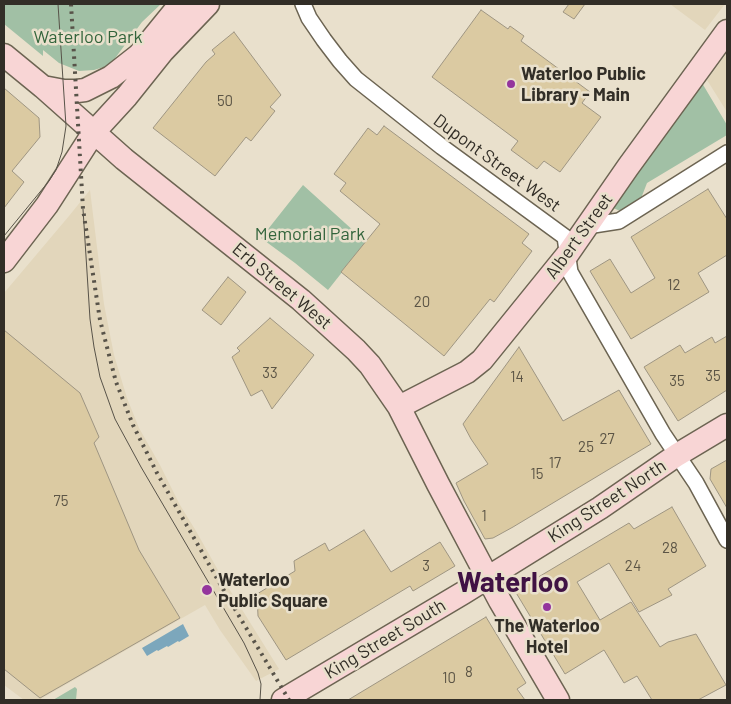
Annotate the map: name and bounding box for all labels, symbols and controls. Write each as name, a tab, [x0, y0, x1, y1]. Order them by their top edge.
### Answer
park label: Waterloo Park	[33, 26, 143, 48]
place label: Waterloo Public Library - Main	[521, 63, 646, 106]
marker: Waterloo Public Library - Main	[505, 78, 517, 90]
house number: 50	[217, 92, 233, 110]
street label: Dupont Street West	[429, 110, 565, 216]
street label: Albert Street	[541, 189, 617, 283]
park label: Memorial Park	[255, 223, 365, 245]
street label: Erb Street West	[228, 238, 336, 334]
house number: 12	[667, 276, 681, 294]
house number: 20	[414, 293, 430, 311]
house number: 33	[262, 364, 278, 382]
house number: 35	[705, 367, 721, 385]
house number: 14	[510, 368, 524, 386]
house number: 35	[669, 372, 685, 390]
house number: 27	[599, 430, 615, 448]
house number: 25	[578, 438, 594, 456]
house number: 17	[549, 454, 561, 472]
street label: King Street North	[544, 455, 670, 547]
house number: 15	[531, 465, 543, 483]
house number: 75	[54, 492, 68, 510]
house number: 1	[481, 507, 487, 525]
house number: 28	[662, 539, 678, 557]
house number: 3	[422, 557, 430, 575]
house number: 24	[625, 557, 641, 575]
district label: Waterloo	[457, 566, 569, 600]
place label: Waterloo Public Square	[218, 569, 328, 612]
marker: Waterloo Public Square	[200, 583, 214, 597]
street label: King Street South	[321, 594, 449, 684]
marker: The Waterloo Hotel	[541, 601, 553, 613]
place label: The Waterloo Hotel	[494, 615, 600, 658]
house number: 8	[465, 663, 473, 681]
house number: 10	[442, 669, 456, 687]

